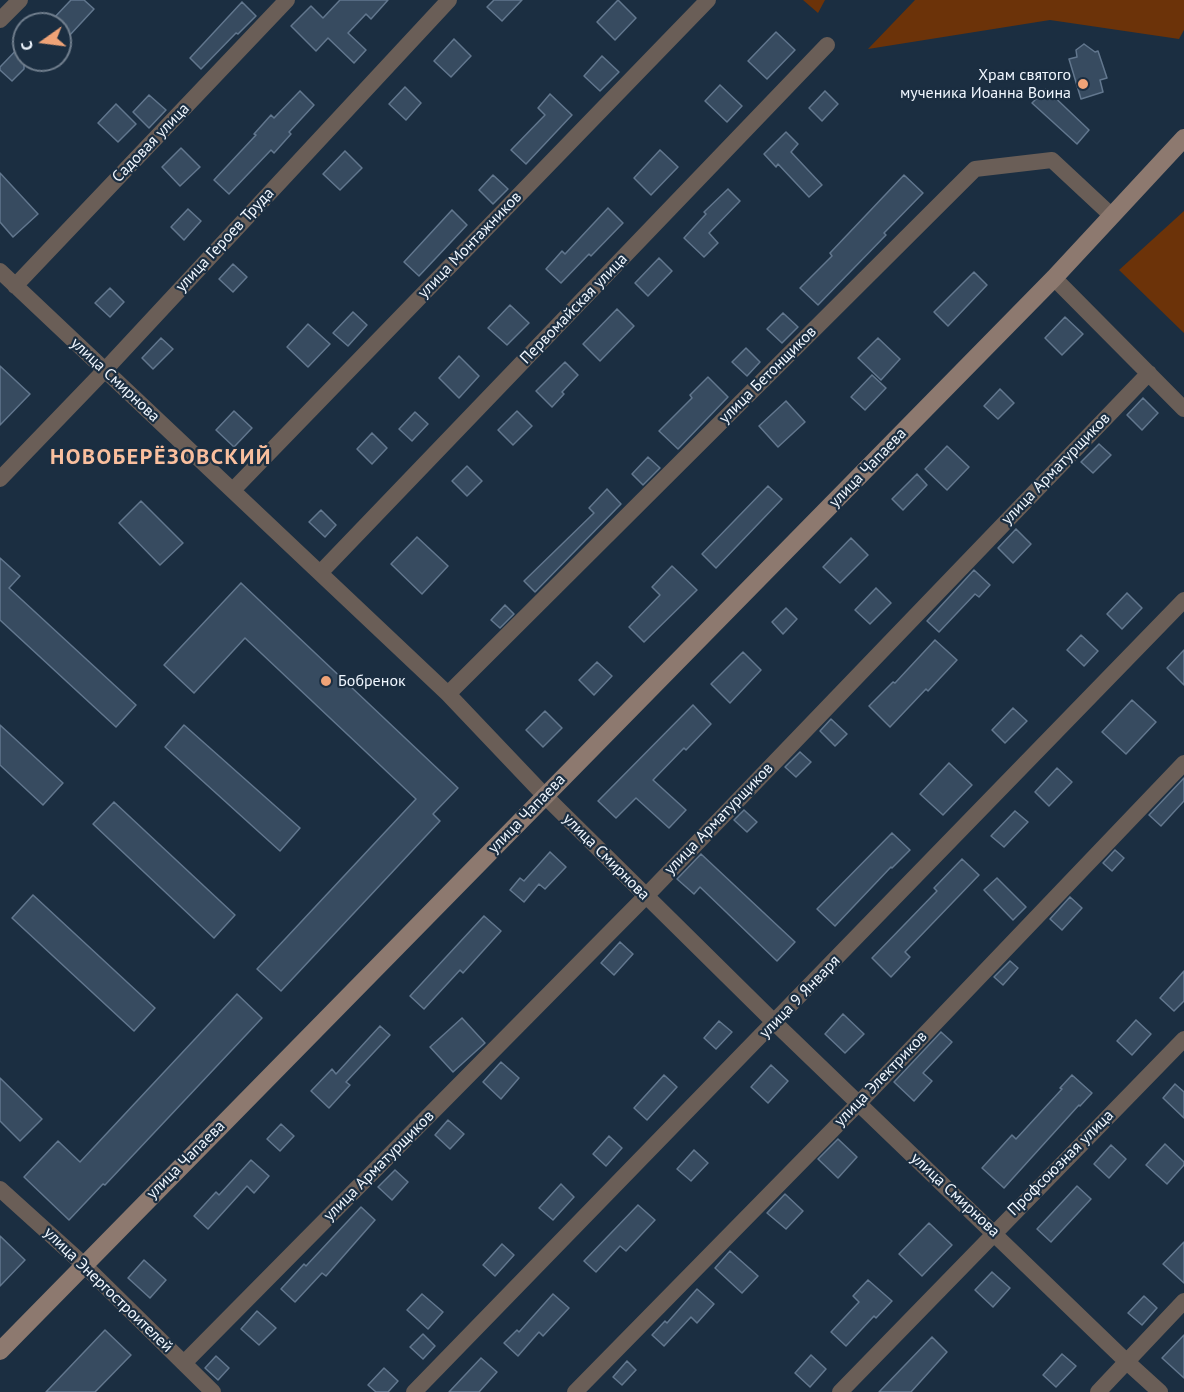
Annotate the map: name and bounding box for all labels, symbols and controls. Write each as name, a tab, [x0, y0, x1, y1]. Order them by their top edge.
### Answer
north arrow	[12, 12, 72, 72]
text: С	[16, 39, 37, 53]
place label: Храм святого мученика Иоанна Воина	[900, 65, 1071, 103]
marker: Храм святого мученика Иоанна Воина	[1076, 77, 1090, 91]
street label: Садовая улица	[108, 99, 194, 187]
street label: улица Героев Труда	[172, 184, 278, 296]
street label: улица Монтажников	[414, 188, 526, 302]
street label: Первомайская улица	[516, 250, 632, 368]
street label: улица Бетонщиков	[715, 322, 821, 428]
street label: улица Смирнова	[66, 334, 164, 426]
street label: улица Арматурщиков	[997, 409, 1115, 529]
street label: улица Чапаева	[825, 424, 911, 512]
district label: НОВОБЕРЁЗОВСКИЙ	[50, 445, 272, 471]
place label: Бобренок	[338, 671, 406, 691]
marker: Бобренок	[319, 674, 333, 688]
street label: улица Арматурщиков	[660, 759, 778, 879]
street label: улица Чапаева	[484, 770, 570, 858]
street label: улица Смирнова	[559, 810, 653, 904]
street label: улица 9 Января	[756, 952, 844, 1042]
street label: улица Электриков	[831, 1027, 931, 1131]
street label: Профсоюзная улица	[1004, 1106, 1118, 1220]
street label: улица Арматурщиков	[320, 1107, 438, 1225]
street label: улица Чапаева	[143, 1117, 229, 1203]
street label: улица Смирнова	[906, 1149, 1004, 1241]
street label: улица Энергостроителей	[39, 1223, 177, 1357]

